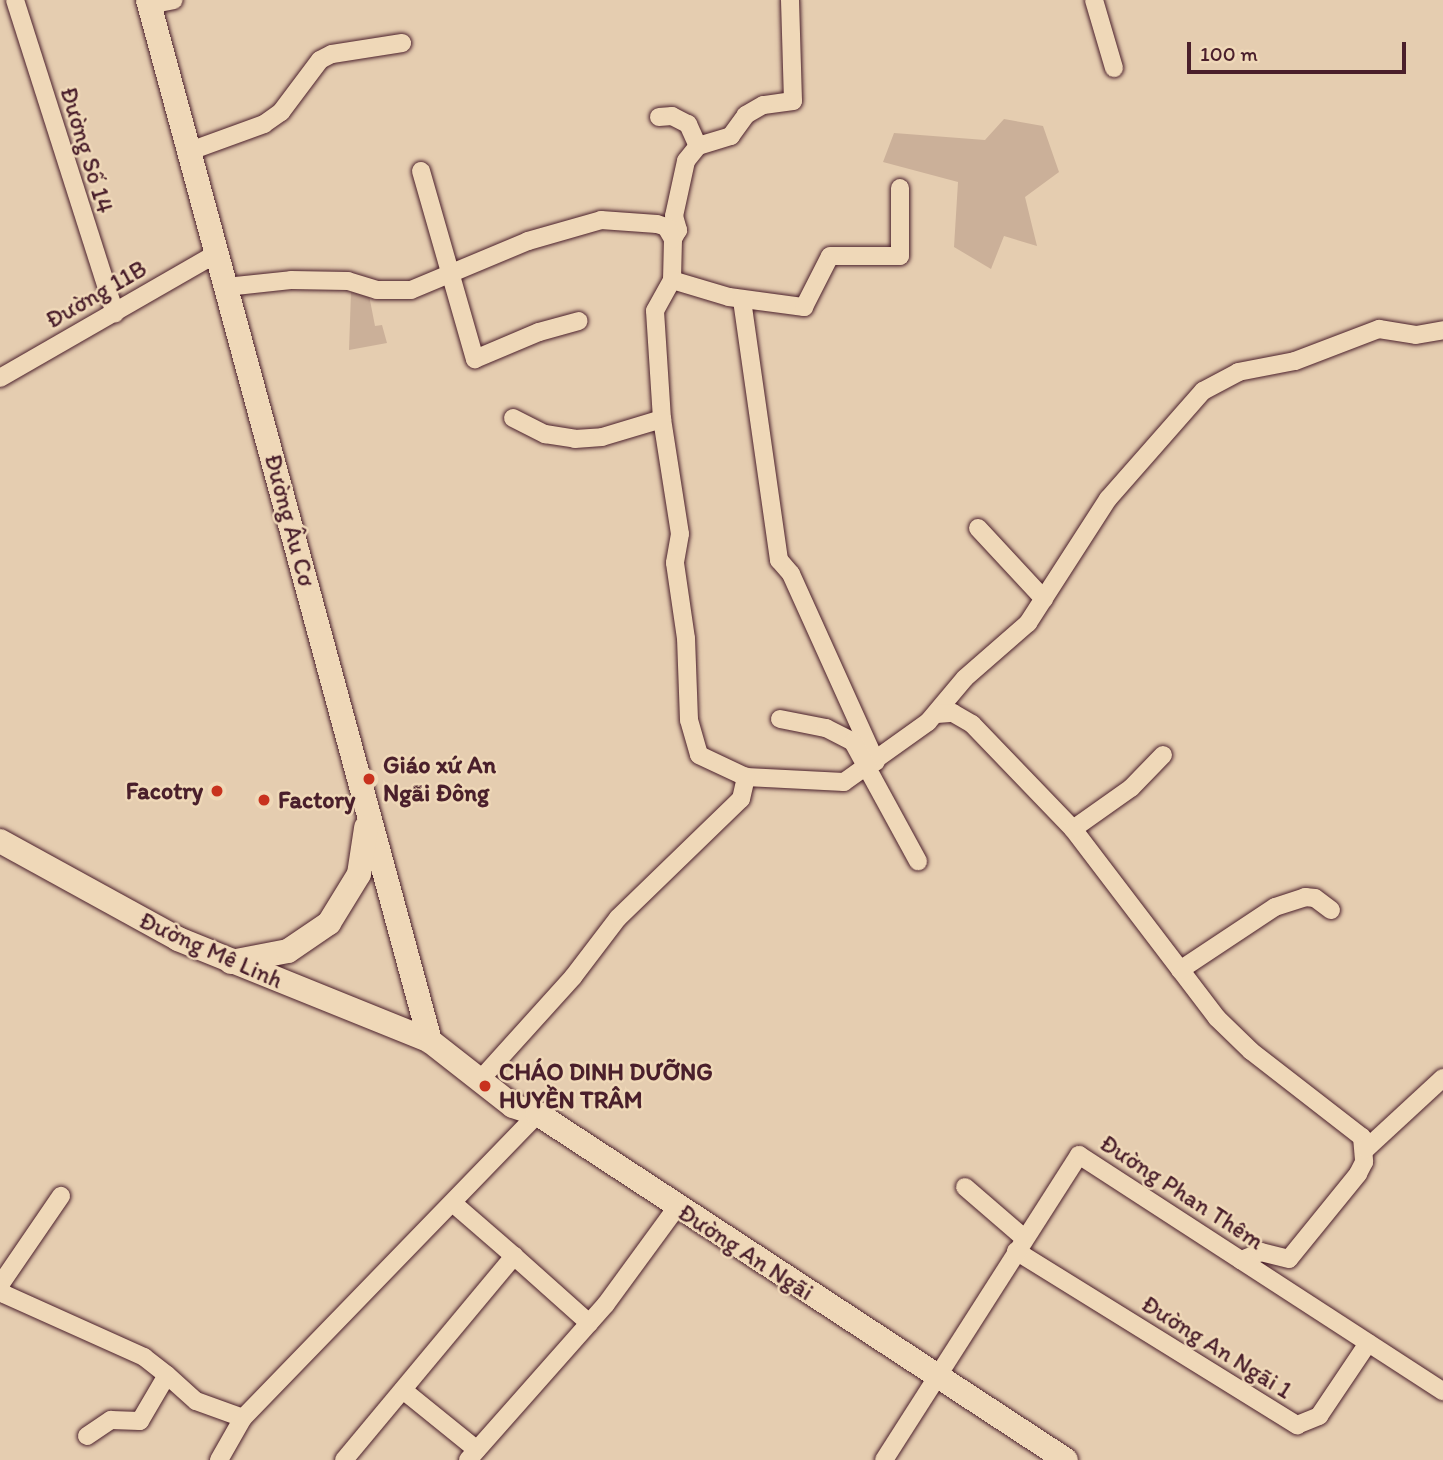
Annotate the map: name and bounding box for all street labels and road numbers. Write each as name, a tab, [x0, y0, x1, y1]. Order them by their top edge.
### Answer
street label: Đường Số 14	[54, 83, 120, 217]
street label: Đường 11B	[40, 254, 152, 334]
street label: Đường Âu Cơ	[259, 451, 321, 589]
street label: Đường Mê Linh	[135, 906, 287, 994]
street label: Đường Phan Thêm	[1095, 1129, 1269, 1255]
street label: Đường An Ngãi	[673, 1198, 819, 1306]
street label: Đường An Ngãi 1	[1136, 1289, 1298, 1405]

